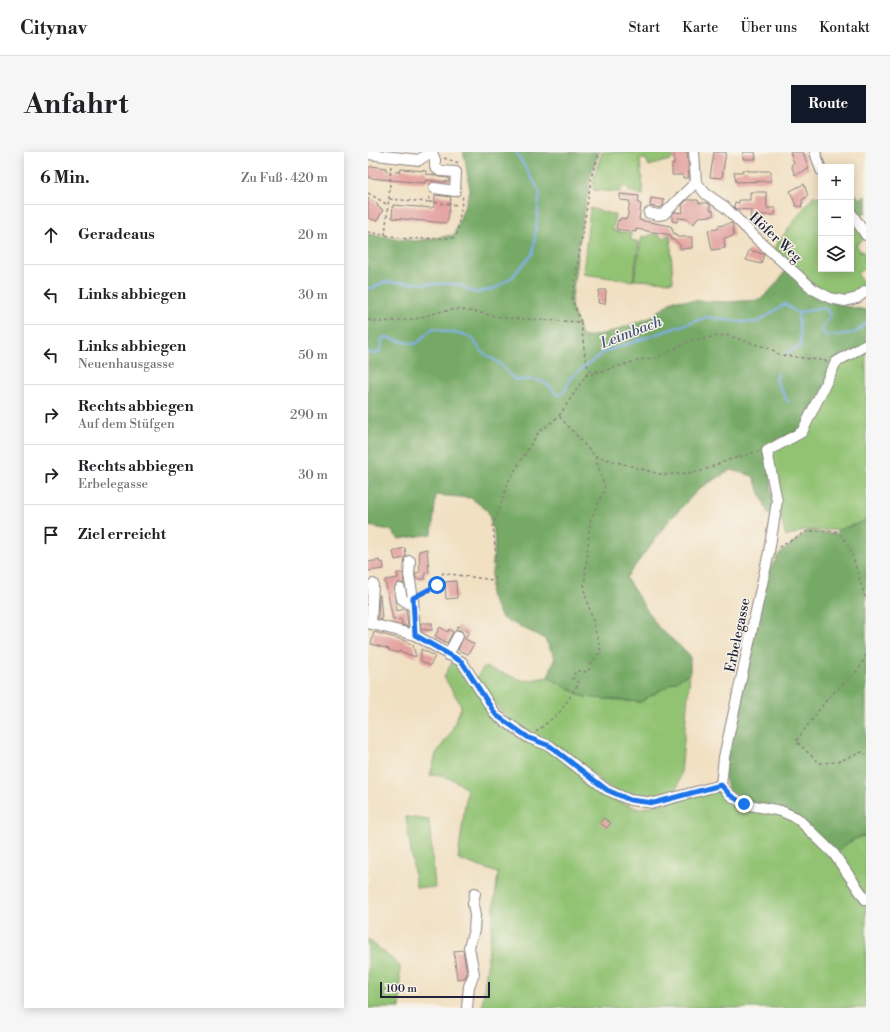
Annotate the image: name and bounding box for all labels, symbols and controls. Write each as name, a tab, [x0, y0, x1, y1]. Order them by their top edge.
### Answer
text: Citynav	[20, 16, 87, 40]
text: Start	[628, 19, 660, 37]
text: Karte	[682, 19, 718, 37]
text: Über uns	[740, 19, 797, 37]
text: Kontakt	[819, 19, 870, 37]
button: Route	[791, 85, 866, 123]
text: Anfahrt	[24, 87, 128, 122]
map controls	[818, 164, 854, 272]
button: +	[818, 164, 854, 200]
text: 6 Min.	[40, 167, 90, 189]
text: Zu Fuß · 420 m	[241, 170, 328, 186]
button: −	[818, 200, 854, 236]
street label: Höfer Weg	[745, 209, 806, 267]
icon: ahead	[40, 224, 62, 246]
text: Geradeaus	[78, 225, 155, 244]
text: 20 m	[298, 227, 328, 243]
button: layers	[818, 236, 854, 272]
icon: left	[40, 284, 62, 306]
text: Links abbiegen	[78, 285, 186, 304]
text: 30 m	[298, 287, 328, 303]
water label: Leimbach	[597, 312, 665, 353]
text: Links abbiegen	[78, 337, 186, 356]
icon: left	[40, 344, 62, 366]
text: 50 m	[298, 347, 328, 363]
text: Neuenhausgasse	[78, 356, 175, 372]
text: Rechts abbiegen	[78, 397, 194, 416]
icon: right	[40, 404, 62, 426]
text: 290 m	[290, 407, 328, 423]
text: Auf dem Stüfgen	[78, 416, 175, 432]
text: Rechts abbiegen	[78, 457, 194, 476]
icon: right	[40, 464, 62, 486]
text: 30 m	[298, 467, 328, 483]
text: Erbelegasse	[78, 476, 148, 492]
icon: arrive	[40, 524, 62, 546]
text: Ziel erreicht	[78, 525, 166, 544]
route start	[428, 576, 446, 594]
street label: Erbelegasse	[721, 596, 755, 674]
route end	[735, 795, 753, 813]
scale bar	[380, 980, 490, 999]
text: 100 m	[386, 982, 417, 996]

